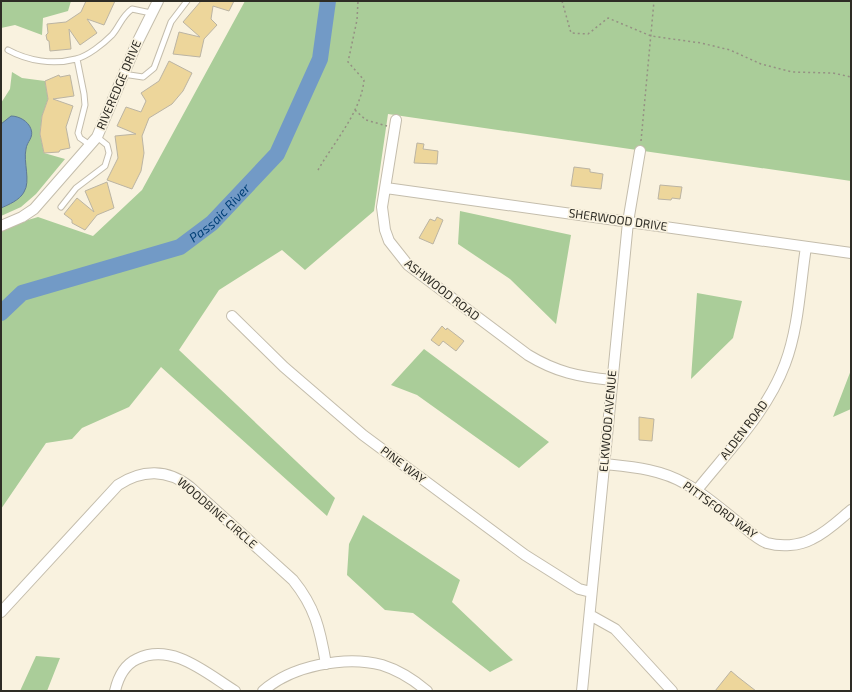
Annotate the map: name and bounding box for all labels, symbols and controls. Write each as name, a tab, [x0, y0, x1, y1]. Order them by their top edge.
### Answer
street label: RIVEREDGE DRIVE	[93, 37, 143, 132]
water label: Passaic River	[186, 179, 254, 245]
street label: SHERWOOD DRIVE	[568, 205, 669, 233]
street label: ASHWOOD ROAD	[402, 256, 483, 323]
street label: ELKWOOD AVENUE	[596, 369, 618, 472]
street label: ALDEN ROAD	[716, 397, 770, 462]
street label: PINE WAY	[378, 443, 429, 486]
street label: WOODBINE CIRCLE	[175, 474, 261, 551]
street label: PITTSFORD WAY	[681, 478, 760, 541]

